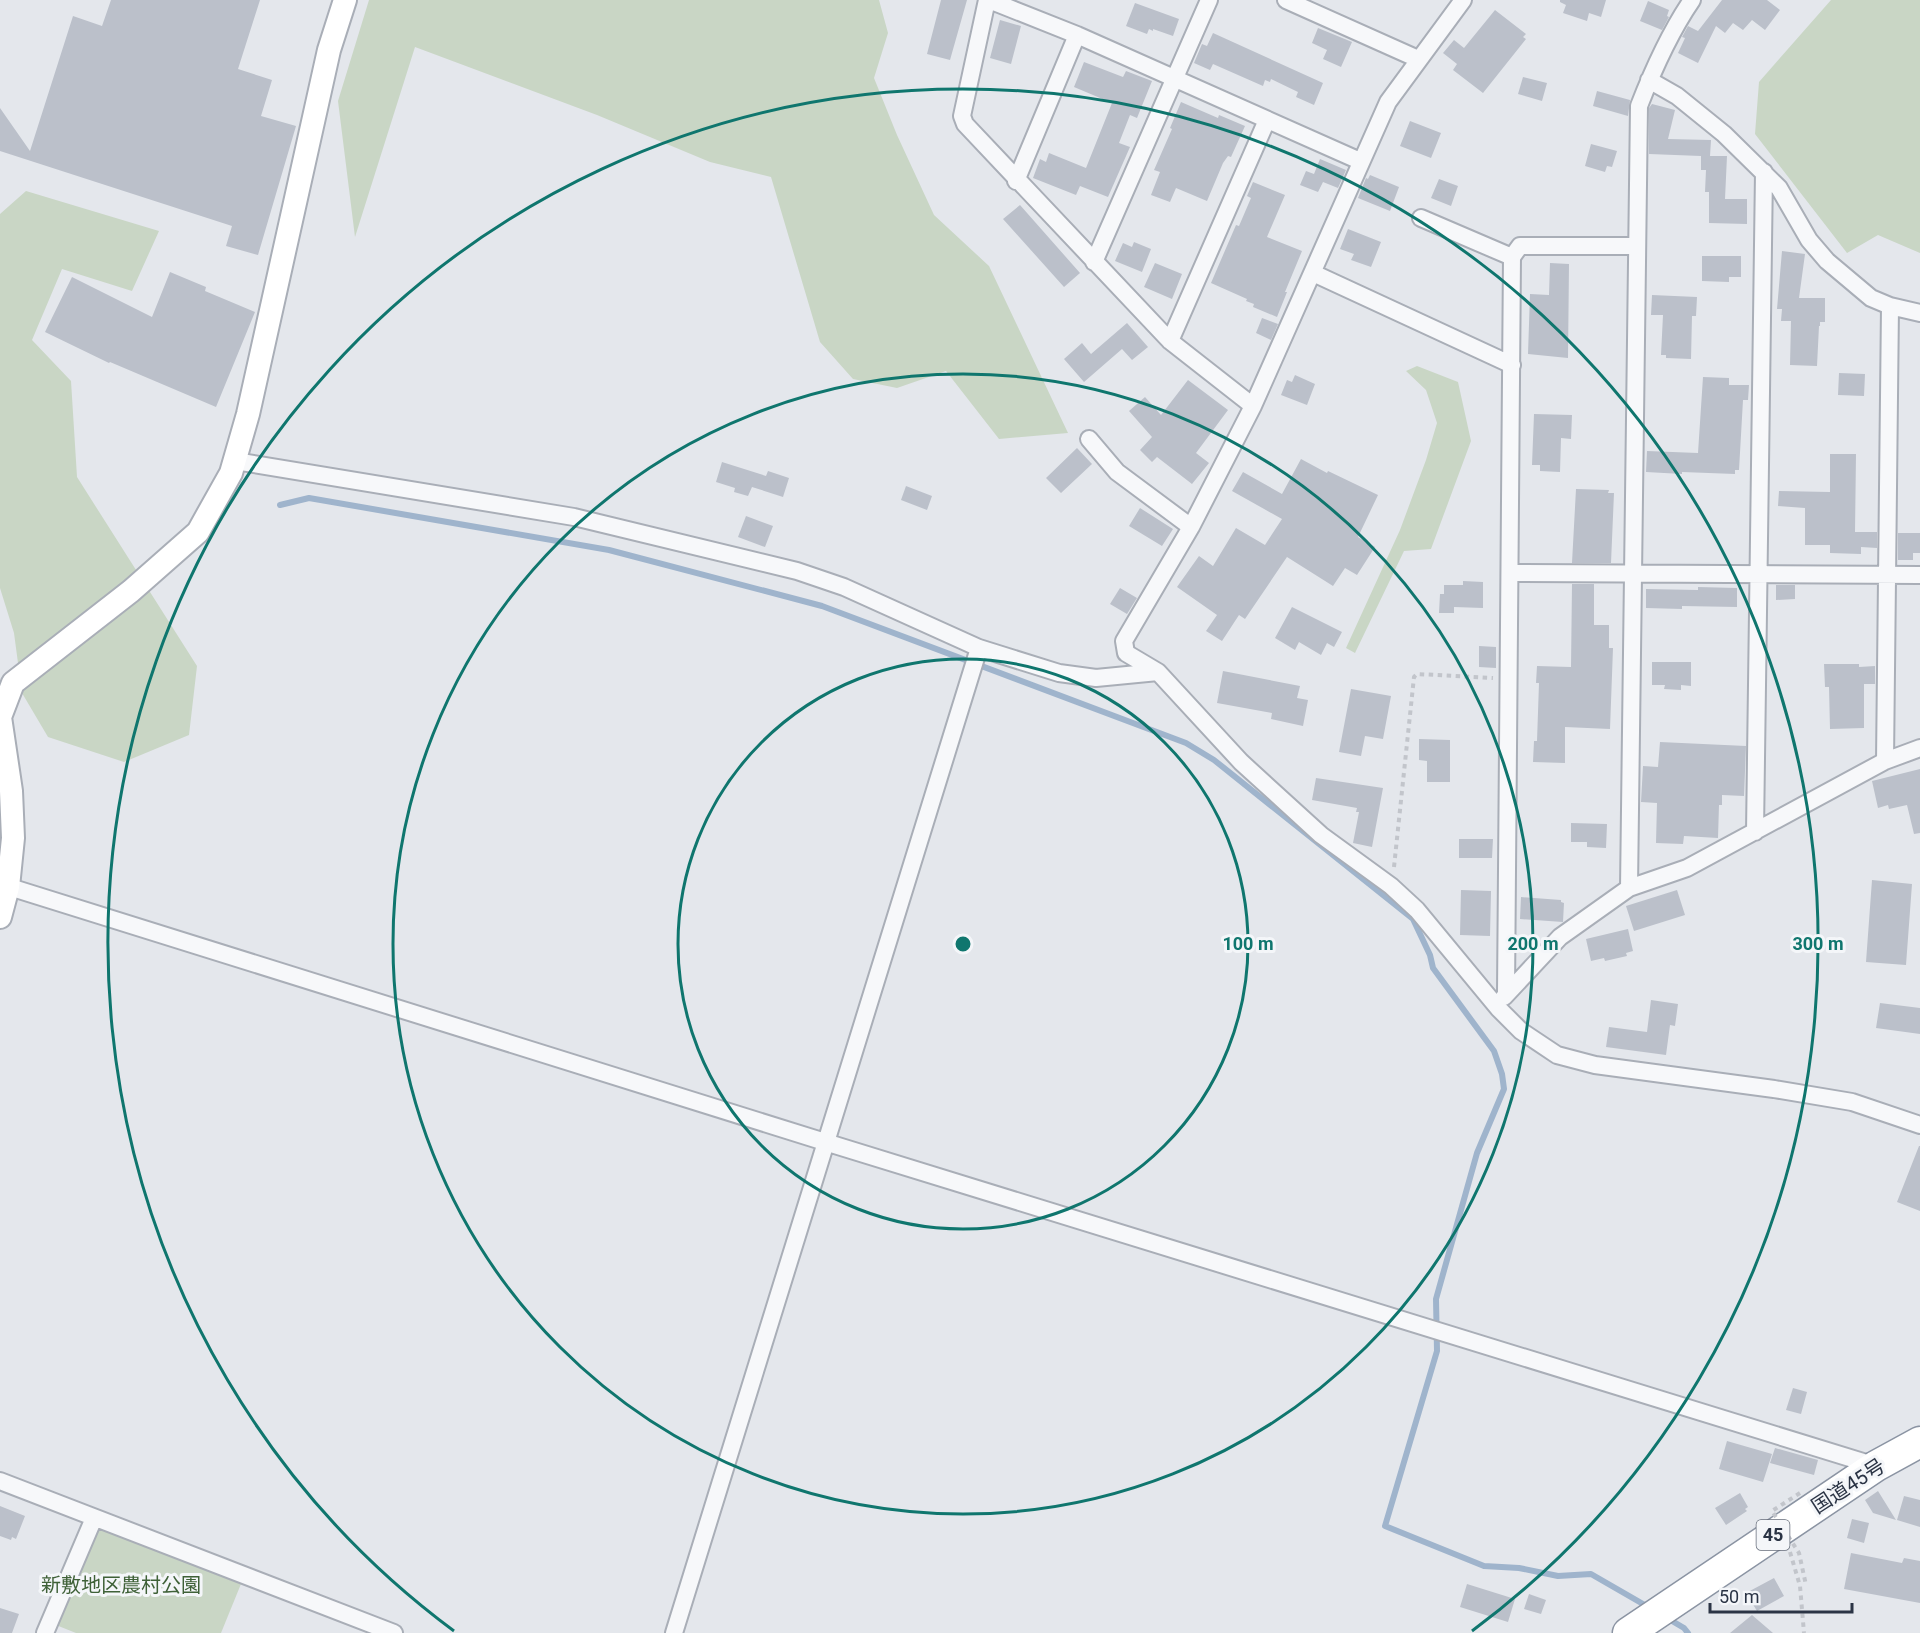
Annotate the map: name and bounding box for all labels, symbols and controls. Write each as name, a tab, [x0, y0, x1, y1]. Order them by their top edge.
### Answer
text: 100 m	[1222, 933, 1274, 954]
text: 200 m	[1507, 933, 1559, 954]
text: 300 m	[1792, 933, 1844, 954]
centre of rings	[953, 934, 973, 954]
street label: 国道45号	[1807, 1453, 1889, 1519]
road number: 45	[1756, 1520, 1790, 1550]
park label: 新敷地区農村公園	[41, 1573, 201, 1597]
scale bar	[1710, 1576, 1852, 1614]
text: 50 m	[1719, 1586, 1759, 1607]

